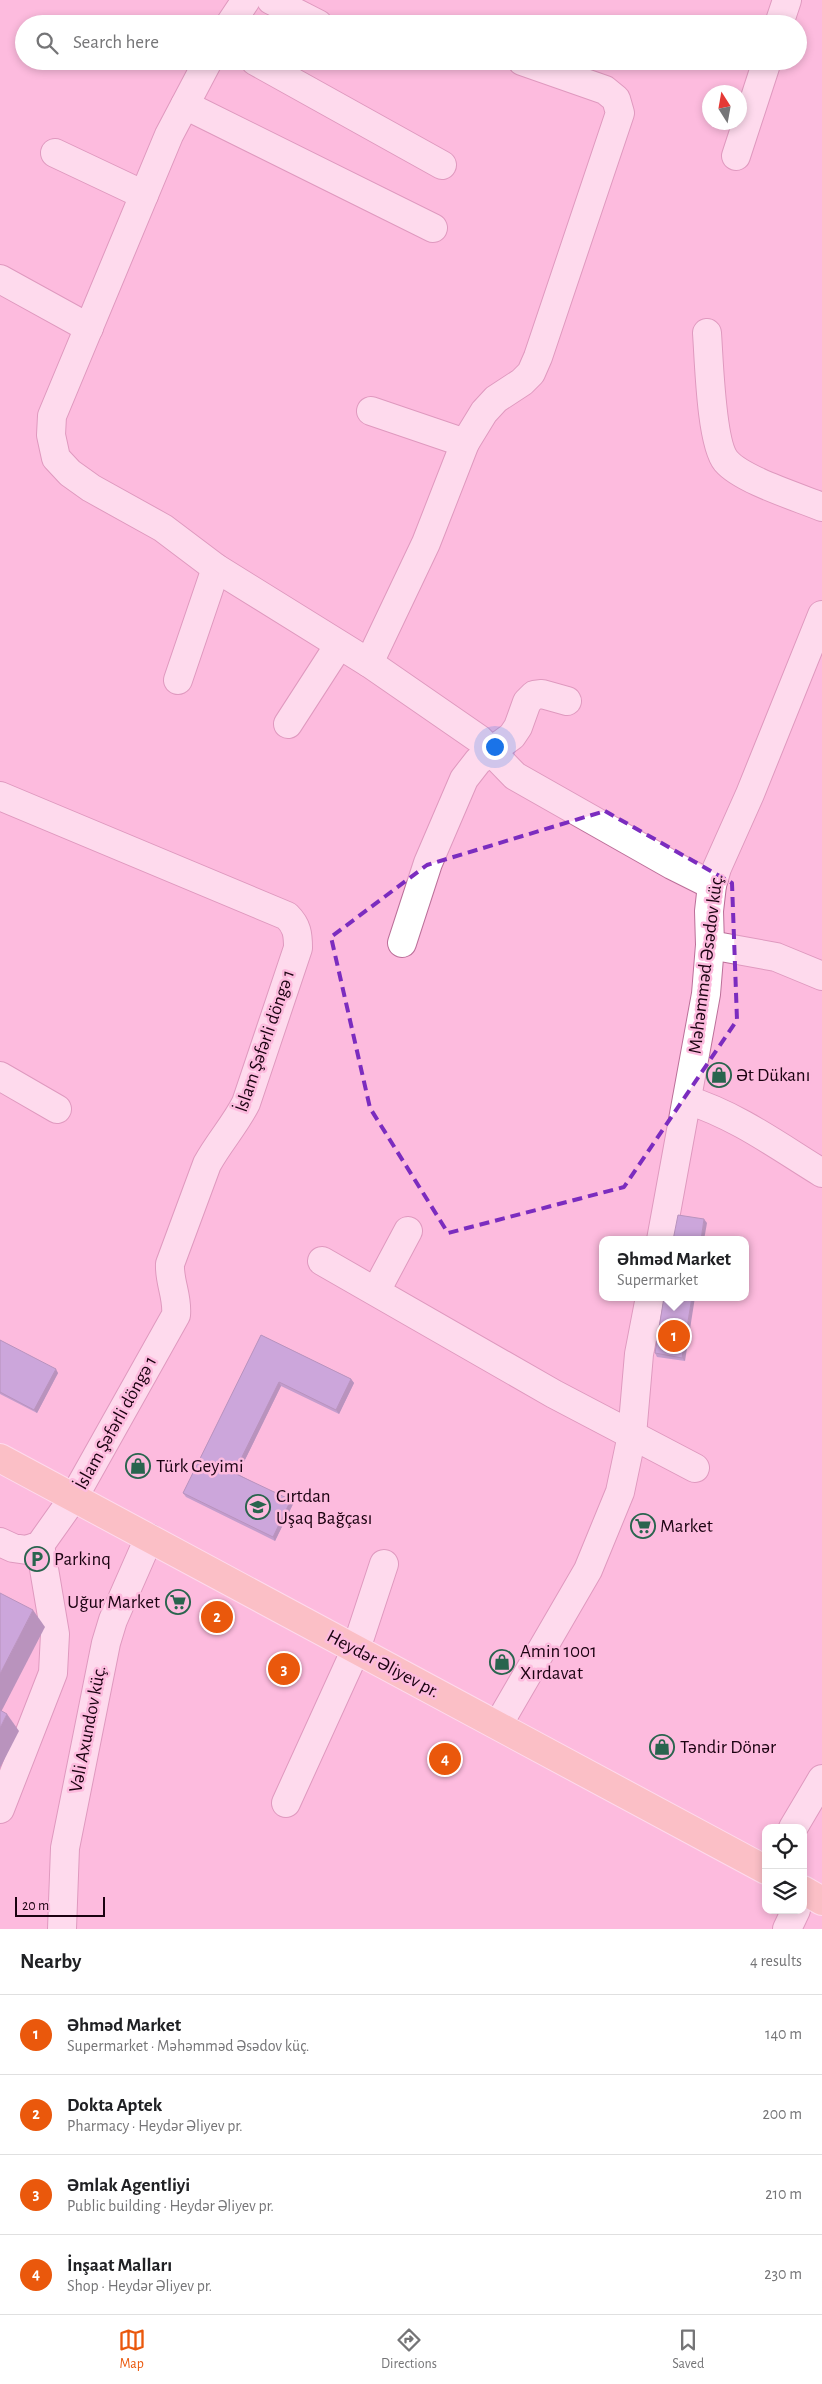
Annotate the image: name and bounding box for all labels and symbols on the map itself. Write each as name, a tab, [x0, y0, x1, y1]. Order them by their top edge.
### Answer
north arrow	[702, 85, 747, 130]
your location	[482, 734, 508, 760]
street label: Məhəmməd Əsədov küç.	[686, 873, 726, 1055]
street label: İslam Şəfərli döngə 1	[231, 967, 298, 1115]
shop icon: Ət Dükanı	[706, 1062, 732, 1088]
place label: Ət Dükanı	[736, 1066, 810, 1085]
pin: 1	[658, 1317, 690, 1355]
street label: İslam Şəfərli döngə 1	[71, 1353, 160, 1493]
shop icon: Türk Geyimi	[125, 1453, 151, 1479]
place label: Türk Geyimi	[156, 1457, 244, 1476]
place label: Cırtdan Uşaq Bağçası	[276, 1487, 372, 1528]
school or university icon: Cırtdan Uşaq Bağçası	[245, 1494, 271, 1520]
supermarket icon: Market	[630, 1513, 656, 1539]
place label: Market	[660, 1517, 713, 1536]
parking icon: Parkinq	[24, 1546, 50, 1572]
place label: Parkinq	[54, 1550, 111, 1569]
supermarket icon: Uğur Market	[165, 1589, 191, 1615]
place label: Uğur Market	[67, 1593, 160, 1612]
pin: 2	[201, 1598, 233, 1636]
street label: Heydər Əliyev pr.	[324, 1626, 442, 1702]
place label: Amin 1001 Xırdavat	[520, 1642, 597, 1683]
shop icon: Amin 1001 Xırdavat	[489, 1649, 515, 1675]
pin: 3	[268, 1650, 300, 1688]
street label: Vəli Axundov küç.	[66, 1664, 110, 1794]
shop icon: Təndir Dönər	[649, 1734, 675, 1760]
place label: Təndir Dönər	[680, 1738, 776, 1757]
pin: 4	[429, 1740, 461, 1778]
scale bar	[15, 1894, 105, 1917]

